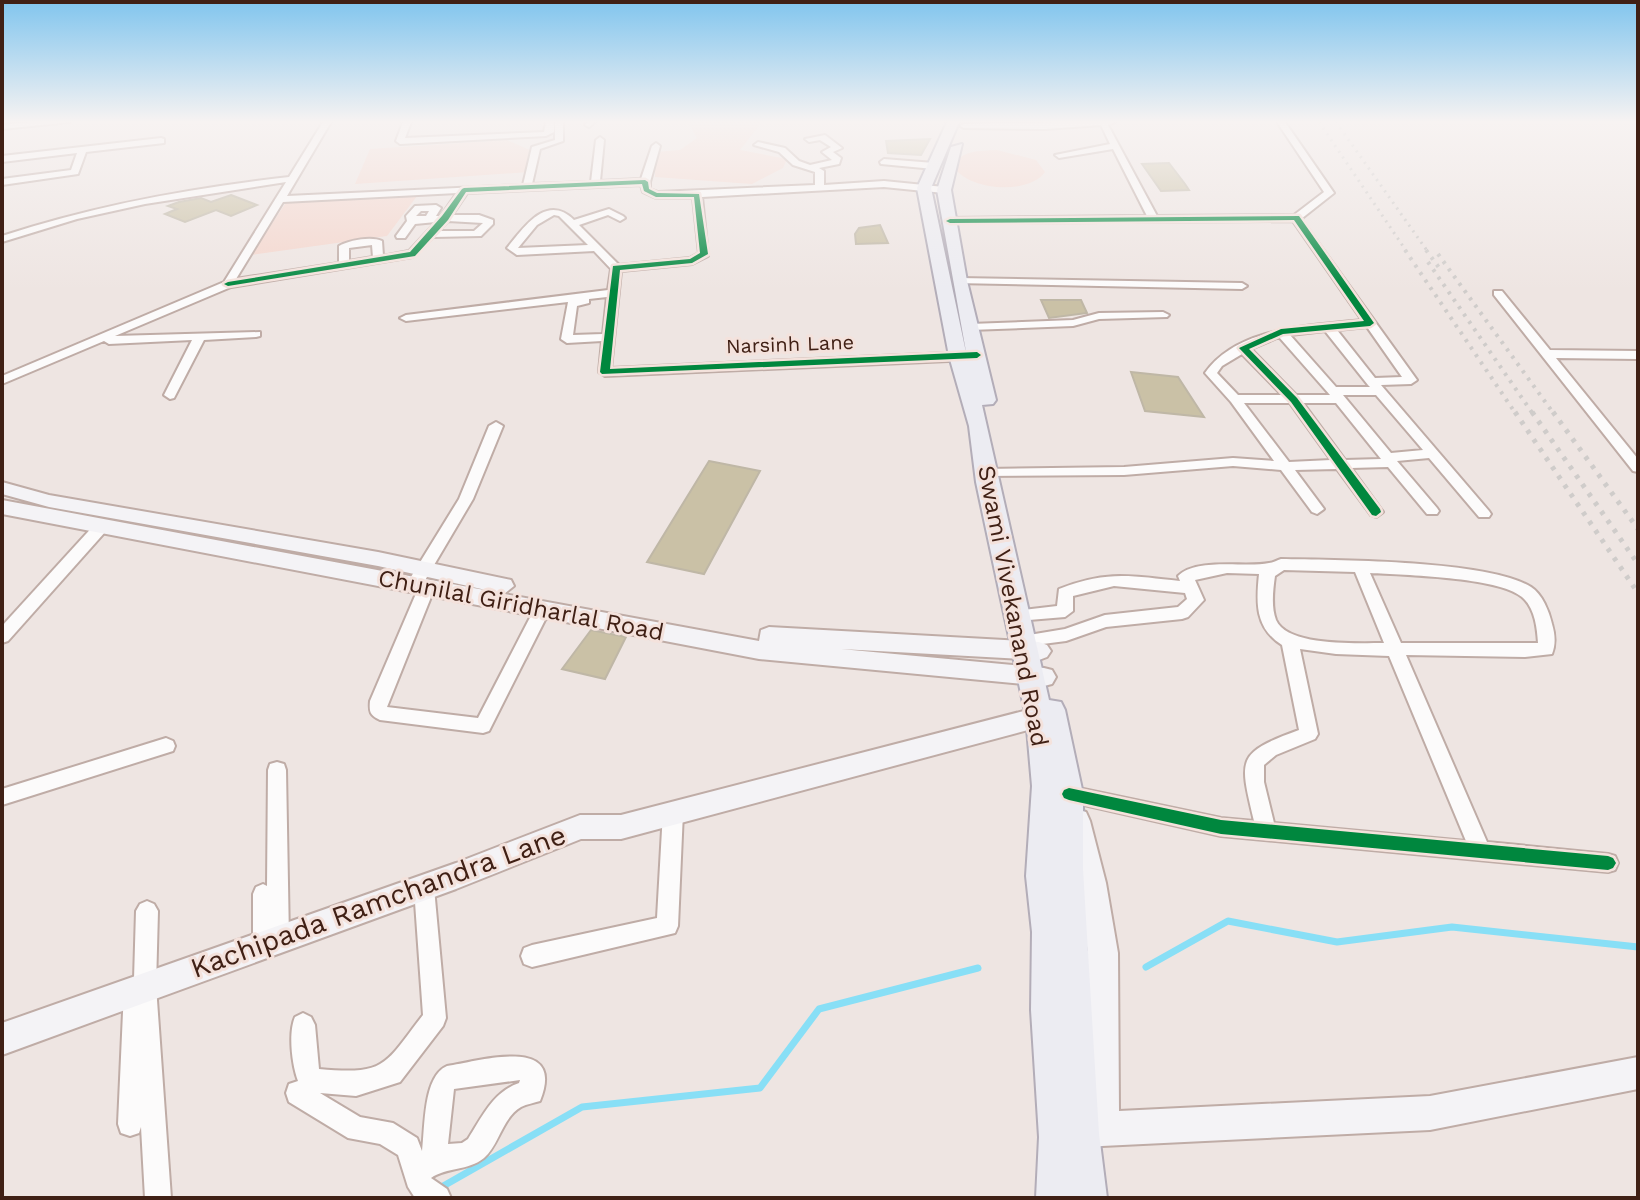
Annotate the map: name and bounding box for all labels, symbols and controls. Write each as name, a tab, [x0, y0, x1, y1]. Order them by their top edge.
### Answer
street label: Narsinh Lane	[725, 330, 855, 358]
street label: Swami Vivekanand Road	[972, 463, 1054, 749]
street label: Chunilal Giridharlal Road	[376, 564, 666, 646]
street label: Kachipada Ramchandra Lane	[186, 818, 570, 985]

